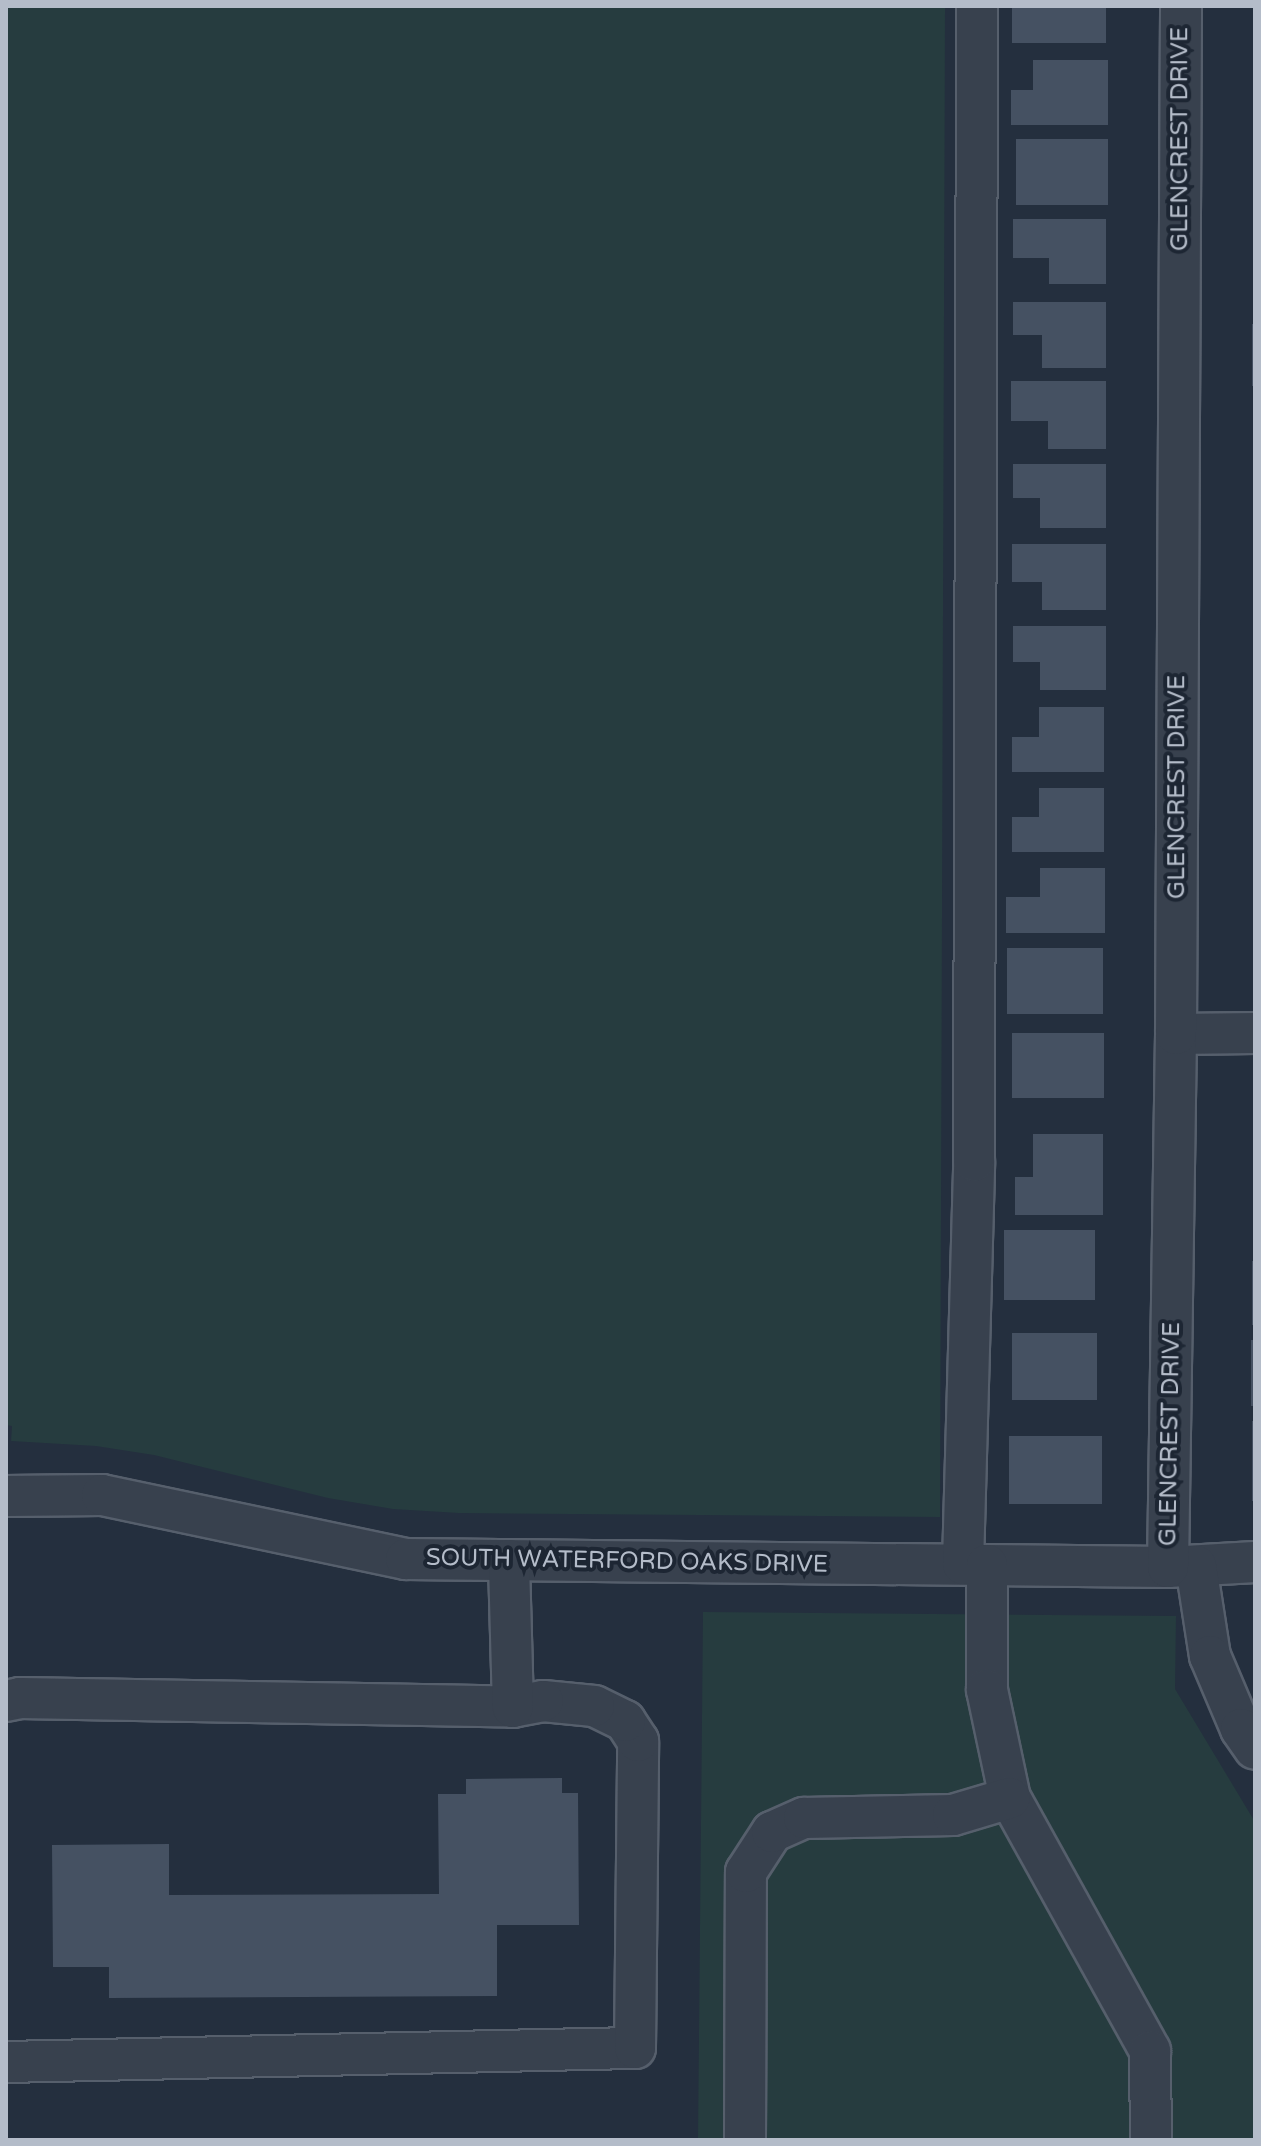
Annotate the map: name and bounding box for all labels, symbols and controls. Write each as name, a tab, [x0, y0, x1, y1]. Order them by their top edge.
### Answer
street label: GLENCREST DRIVE	[1166, 27, 1194, 251]
street label: GLENCREST DRIVE	[1163, 675, 1191, 899]
street label: GLENCREST DRIVE	[1154, 1322, 1186, 1546]
street label: SOUTH WATERFORD OAKS DRIVE	[426, 1543, 828, 1579]

